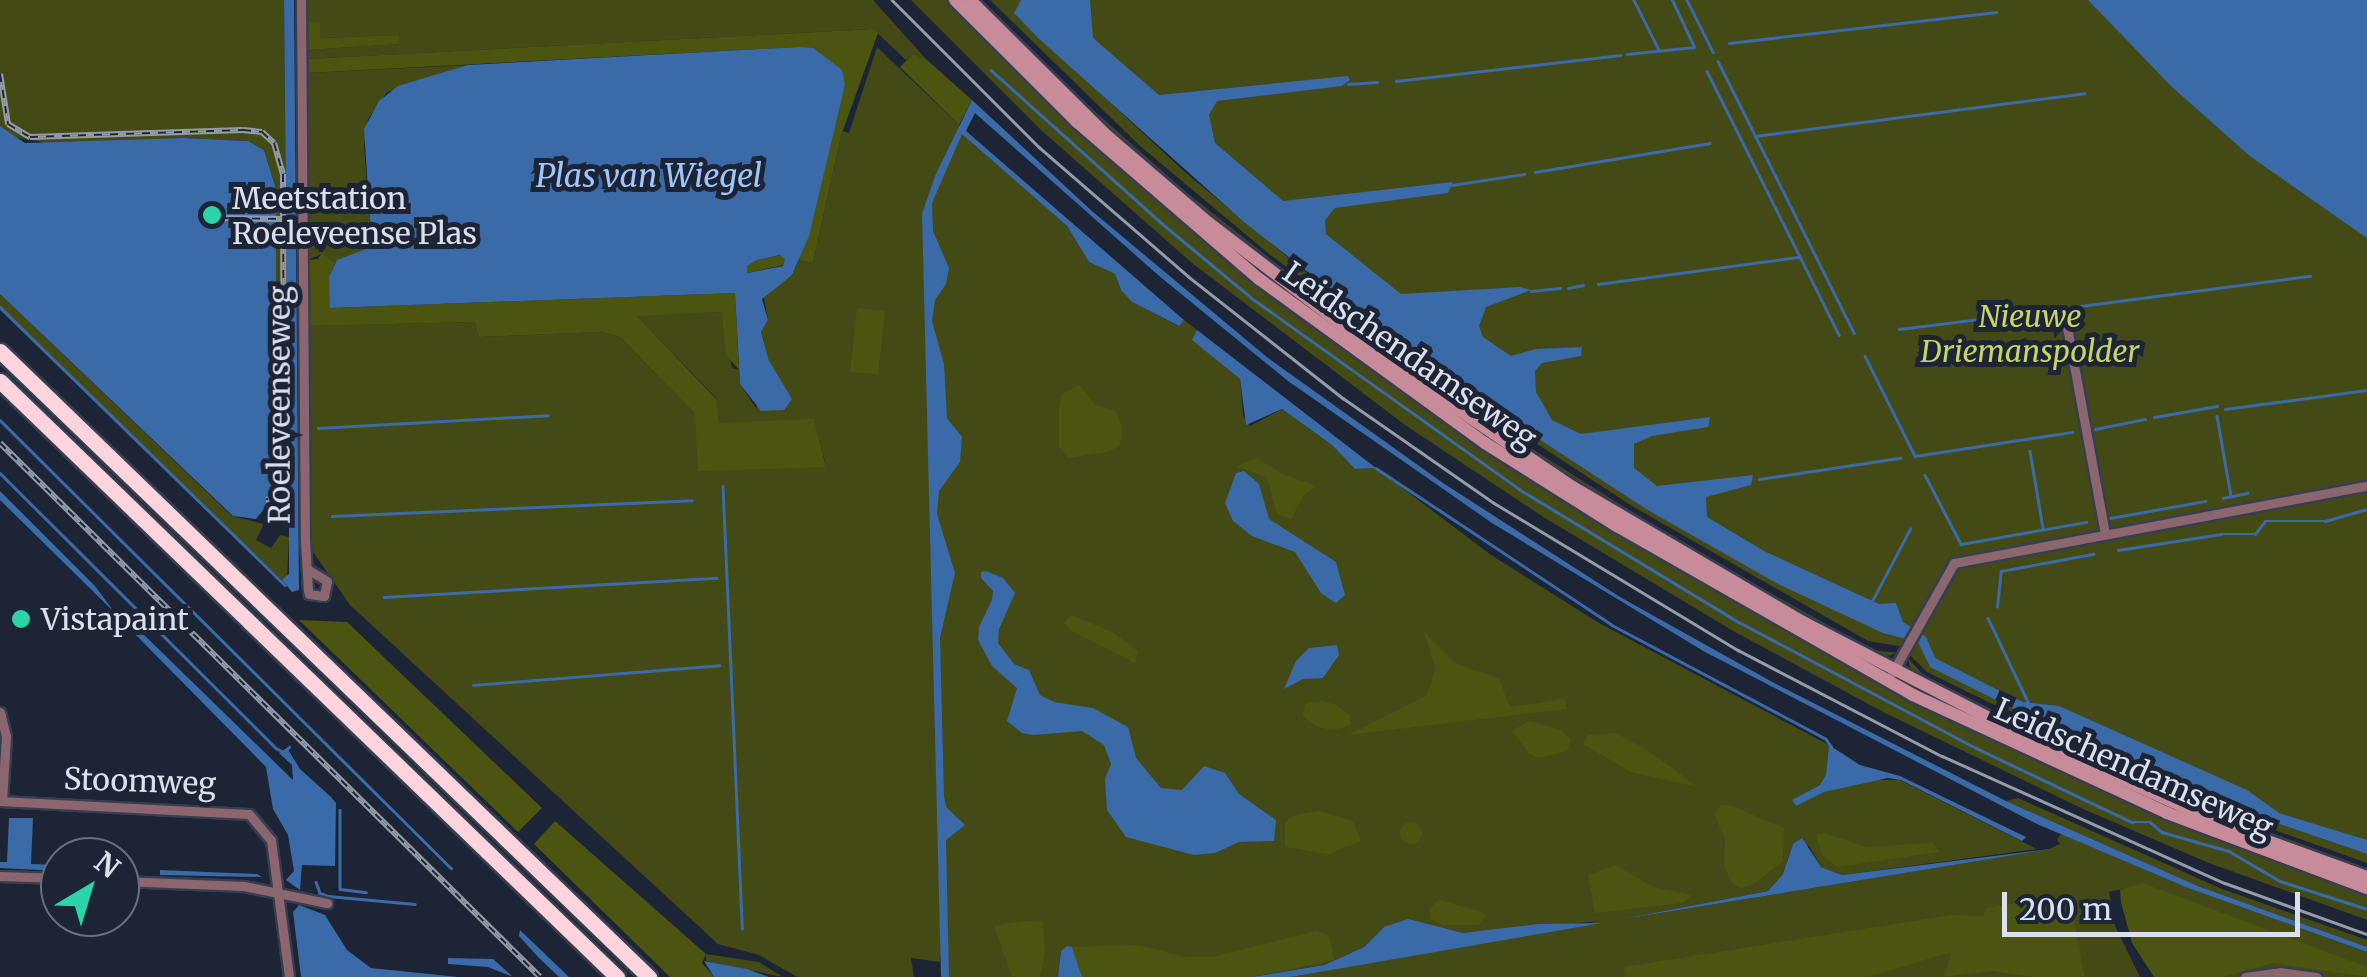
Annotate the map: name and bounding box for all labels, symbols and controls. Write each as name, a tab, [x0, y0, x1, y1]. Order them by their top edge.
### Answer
water label: Plas van Wiegel	[536, 157, 762, 195]
place label: Meetstation Roeleveense Plas	[232, 180, 477, 250]
marker: Meetstation Roeleveense Plas	[201, 204, 223, 226]
street label: Leidschendamseweg	[1276, 254, 1544, 456]
street label: Roeleveenseweg	[261, 286, 297, 524]
park label: Nieuwe Driemanspolder	[1921, 298, 2139, 368]
place label: Vistapaint	[41, 601, 189, 637]
marker: Vistapaint	[10, 608, 32, 630]
street label: Leidschendamseweg	[1989, 690, 2279, 846]
street label: Stoomweg	[63, 760, 217, 802]
north arrow	[40, 837, 140, 937]
text: N	[87, 844, 127, 886]
scale bar	[2007, 872, 2304, 934]
text: 200 m	[2019, 890, 2112, 928]

